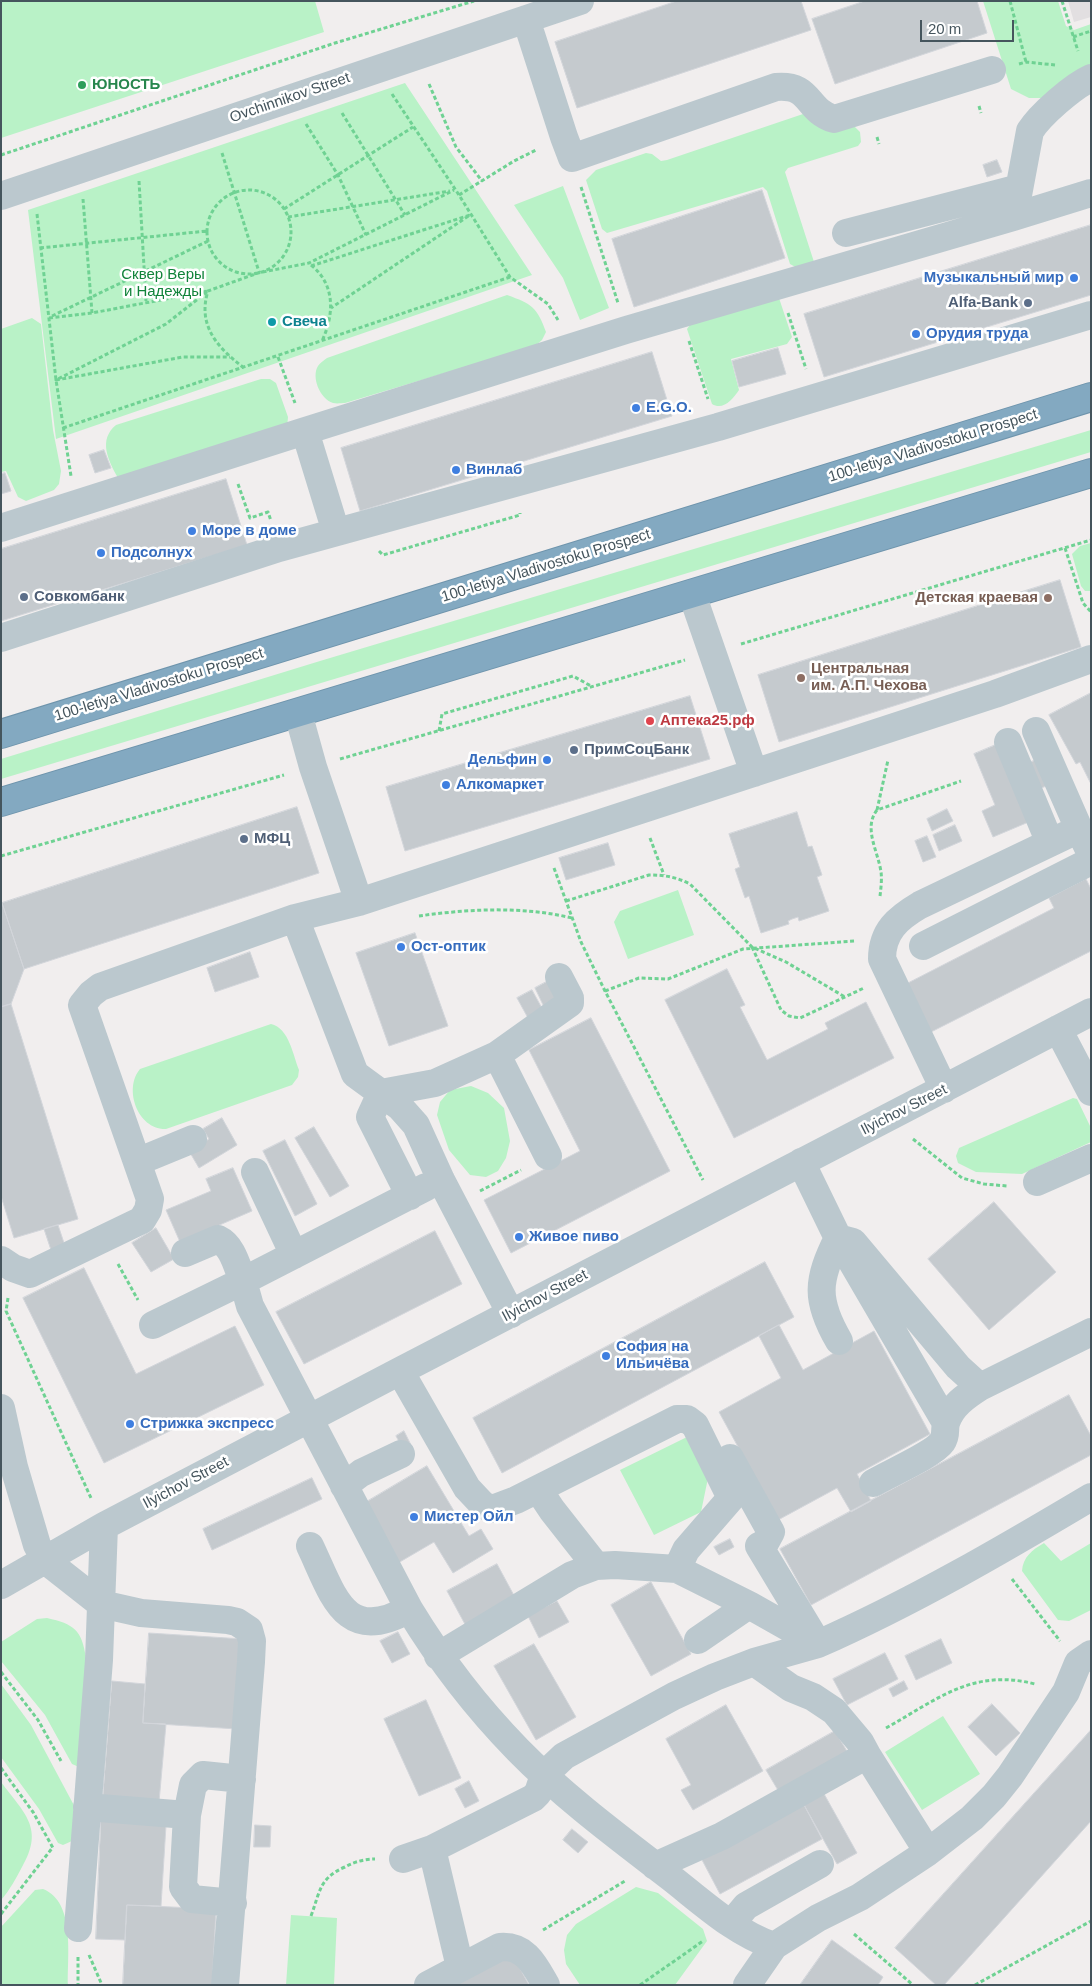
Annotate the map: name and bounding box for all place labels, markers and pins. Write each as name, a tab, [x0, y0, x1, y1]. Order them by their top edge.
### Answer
place label: ЮНОСТЬ	[92, 76, 160, 94]
marker: ЮНОСТЬ	[76, 79, 88, 91]
place label: Музыкальный мир	[924, 269, 1064, 287]
marker: Музыкальный мир	[1068, 272, 1080, 284]
place label: Alfa-Bank	[948, 294, 1018, 312]
marker: Alfa-Bank	[1022, 297, 1034, 309]
place label: Свеча	[282, 313, 327, 331]
marker: Свеча	[266, 316, 278, 328]
place label: Орудия труда	[926, 325, 1028, 343]
marker: Орудия труда	[910, 328, 922, 340]
place label: E.G.O.	[646, 399, 692, 417]
marker: E.G.O.	[630, 402, 642, 414]
place label: Винлаб	[466, 461, 522, 479]
marker: Винлаб	[450, 464, 462, 476]
place label: Море в доме	[202, 522, 297, 540]
marker: Море в доме	[186, 525, 198, 537]
place label: Подсолнух	[111, 544, 193, 562]
marker: Подсолнух	[95, 547, 107, 559]
place label: Совкомбанк	[34, 588, 125, 606]
place label: Детская краевая	[915, 589, 1038, 607]
marker: Совкомбанк	[18, 591, 30, 603]
marker: Детская краевая	[1042, 592, 1054, 604]
place label: Центральная им. А.П. Чехова	[811, 660, 927, 695]
marker: Центральная им. А.П. Чехова	[795, 672, 807, 684]
place label: Аптека25.рф	[660, 712, 755, 730]
marker: Аптека25.рф	[644, 715, 656, 727]
place label: ПримСоцБанк	[584, 741, 689, 759]
marker: ПримСоцБанк	[568, 744, 580, 756]
place label: Дельфин	[468, 751, 537, 769]
marker: Дельфин	[541, 754, 553, 766]
place label: Алкомаркет	[456, 776, 544, 794]
marker: Алкомаркет	[440, 779, 452, 791]
place label: МФЦ	[254, 830, 290, 848]
marker: МФЦ	[238, 833, 250, 845]
place label: Ост-оптик	[411, 938, 486, 956]
marker: Ост-оптик	[395, 941, 407, 953]
place label: Живое пиво	[529, 1228, 619, 1246]
marker: Живое пиво	[513, 1231, 525, 1243]
place label: София на Ильичёва	[616, 1338, 689, 1373]
marker: София на Ильичёва	[600, 1350, 612, 1362]
place label: Стрижка экспресс	[140, 1415, 274, 1433]
marker: Стрижка экспресс	[124, 1418, 136, 1430]
place label: Мистер Ойл	[424, 1508, 513, 1526]
marker: Мистер Ойл	[408, 1511, 420, 1523]

